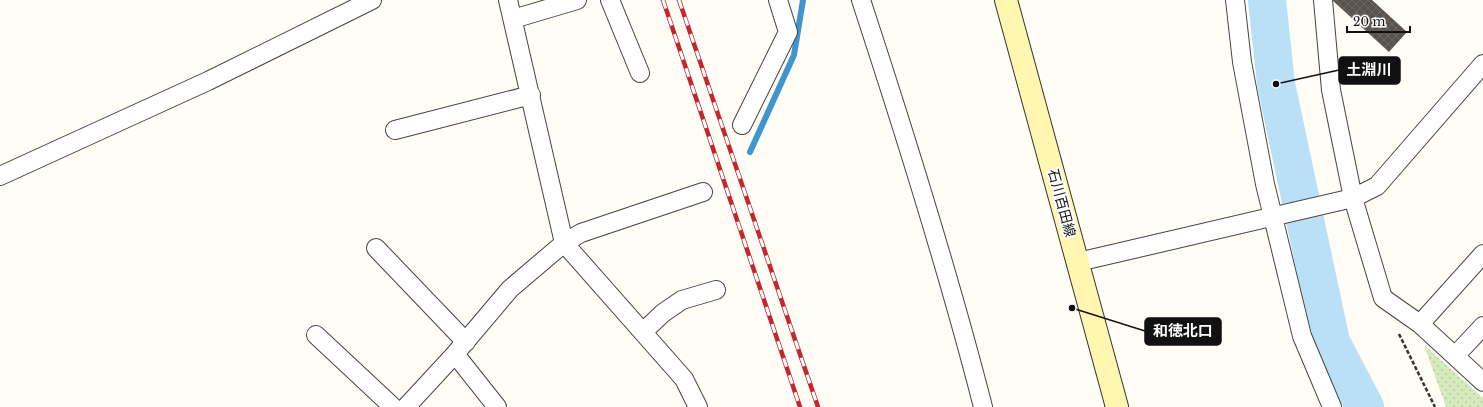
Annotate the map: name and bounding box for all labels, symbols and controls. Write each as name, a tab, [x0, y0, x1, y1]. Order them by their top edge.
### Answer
scale bar	[1347, 8, 1410, 34]
text: 20 m	[1353, 14, 1385, 29]
callout: 土淵川	[1339, 57, 1400, 84]
text: 土淵川	[1346, 60, 1392, 79]
street label: 石川百田線	[1044, 167, 1080, 239]
callout: 和徳北口	[1145, 318, 1221, 345]
text: 和徳北口	[1153, 321, 1213, 340]

